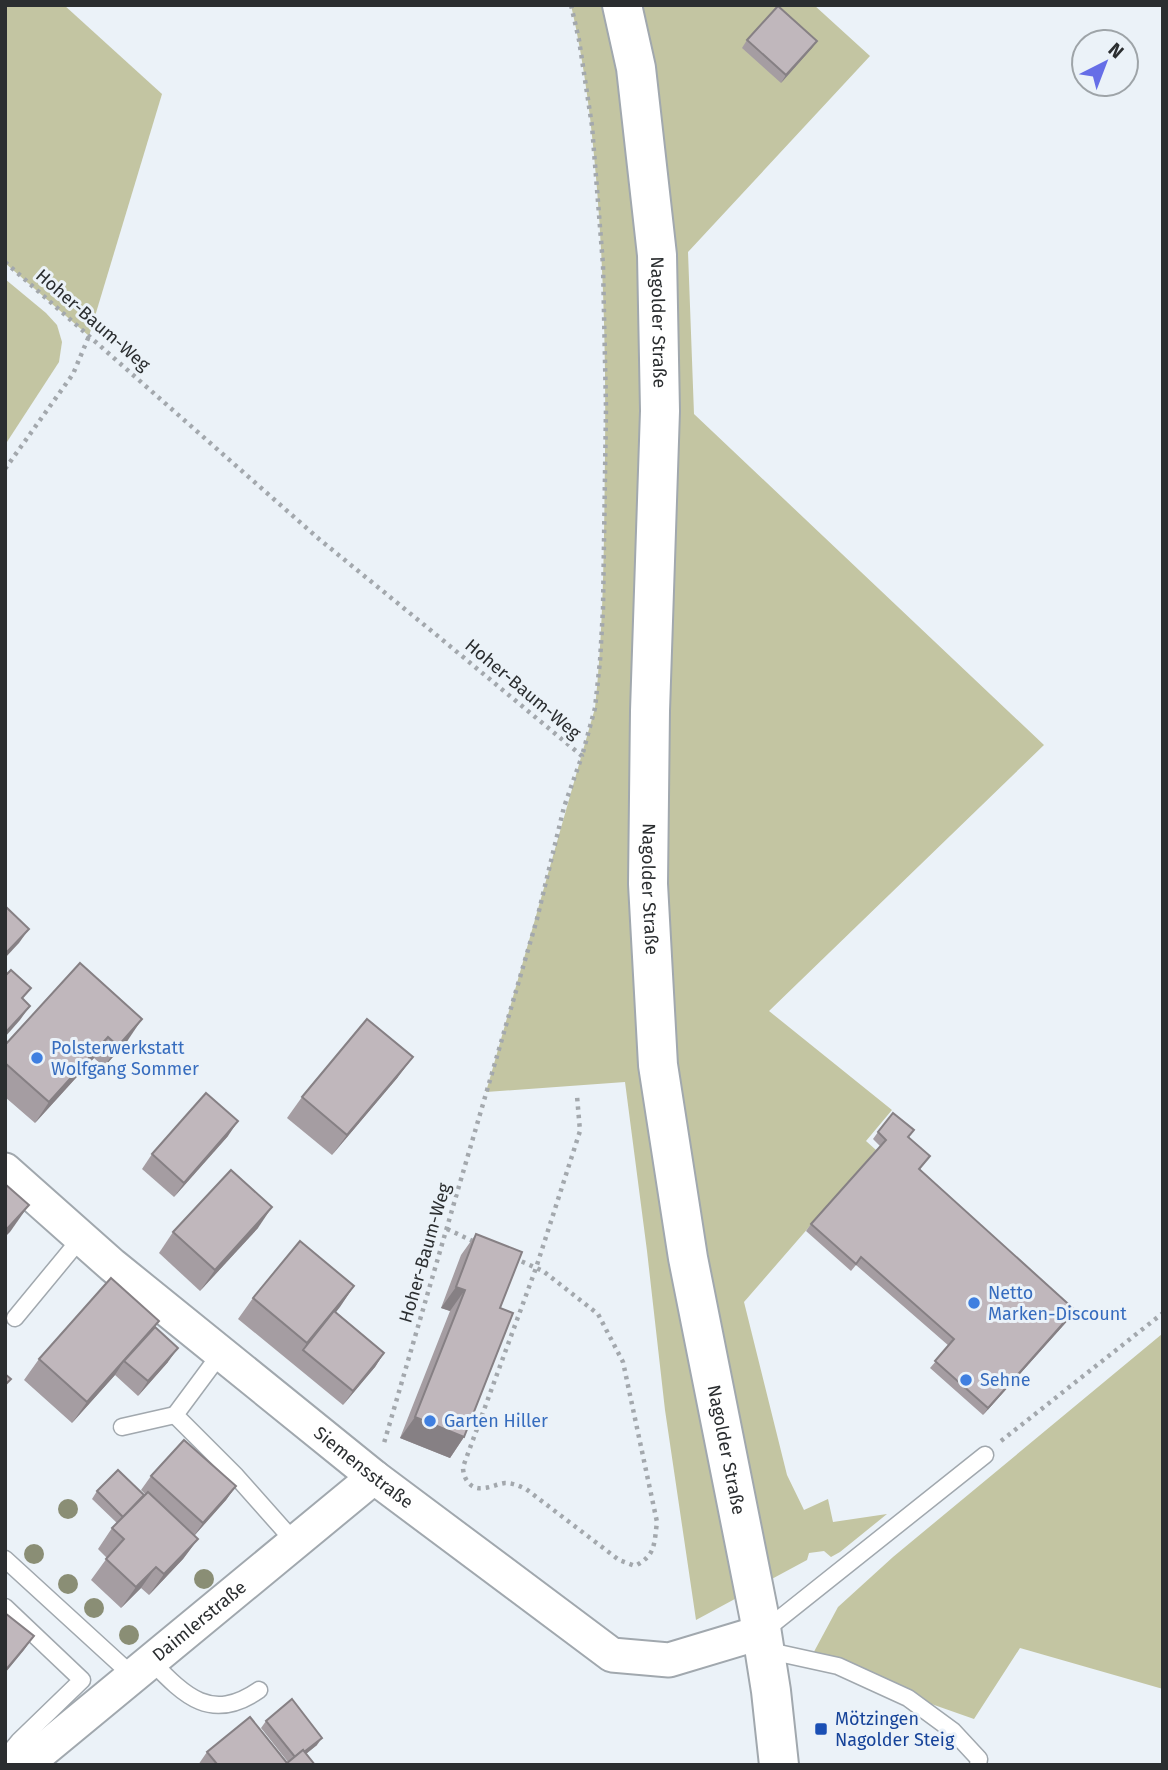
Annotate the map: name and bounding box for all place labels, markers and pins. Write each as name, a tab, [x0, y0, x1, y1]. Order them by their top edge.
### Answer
place label: Polsterwerkstatt Wolfgang Sommer	[51, 1037, 199, 1080]
marker: Polsterwerkstatt Wolfgang Sommer	[29, 1050, 45, 1066]
place label: Netto Marken-Discount	[988, 1282, 1127, 1325]
marker: Netto Marken-Discount	[966, 1295, 982, 1311]
place label: Sehne	[980, 1369, 1031, 1391]
marker: Sehne	[958, 1372, 974, 1388]
place label: Garten Hiller	[444, 1410, 548, 1432]
marker: Garten Hiller	[422, 1413, 438, 1429]
place label: Mötzingen Nagolder Steig	[835, 1708, 955, 1751]
marker: Mötzingen Nagolder Steig	[813, 1721, 829, 1737]

